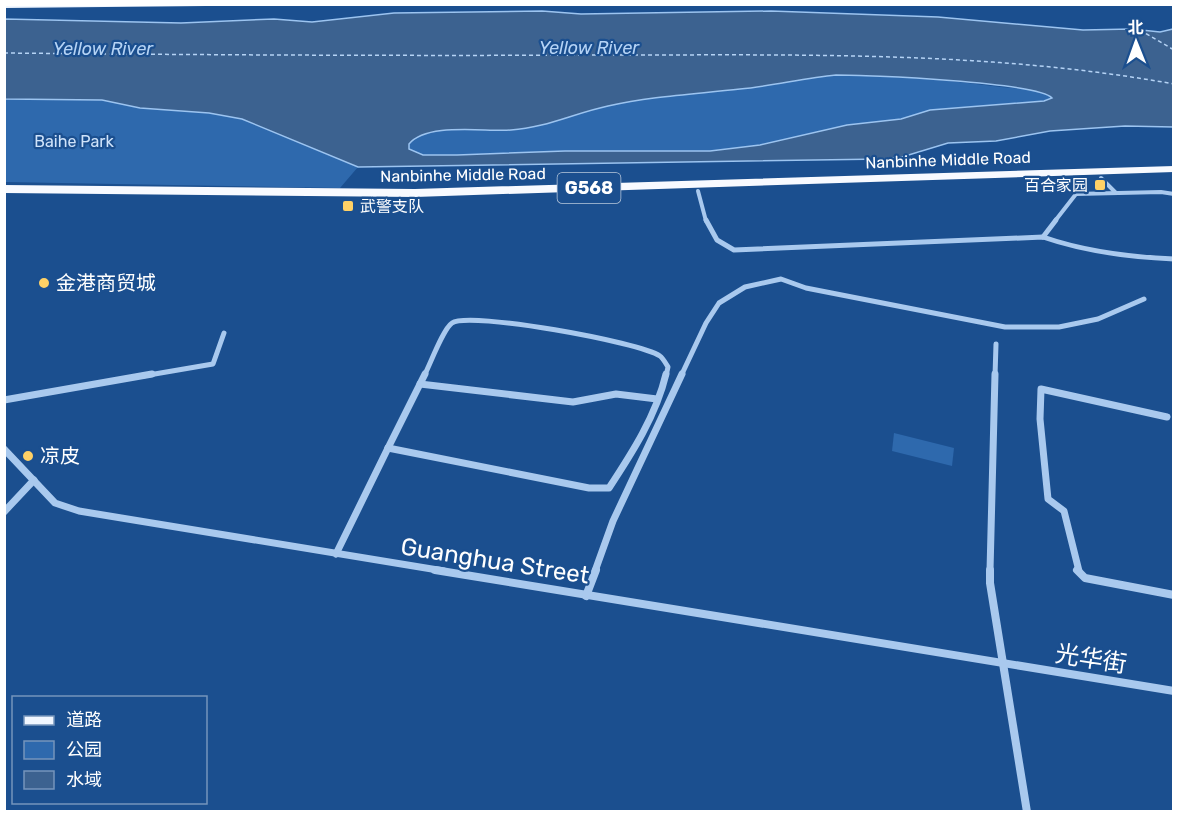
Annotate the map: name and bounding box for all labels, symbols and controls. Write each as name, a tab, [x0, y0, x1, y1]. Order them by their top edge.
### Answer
north arrow	[1106, 12, 1166, 72]
text: 北	[1128, 18, 1144, 37]
water label: Yellow River	[539, 37, 640, 59]
water label: Yellow River	[53, 38, 154, 60]
park label: Baihe Park	[34, 132, 114, 151]
street label: Nanbinhe Middle Road	[865, 148, 1031, 172]
street label: Nanbinhe Middle Road	[380, 164, 546, 186]
road number: G568	[558, 173, 620, 203]
place label: 百合家园	[1024, 176, 1088, 195]
marker: 百合家园	[1093, 178, 1107, 192]
place label: 武警支队	[360, 197, 424, 216]
marker: 武警支队	[341, 199, 355, 213]
place label: 金港商贸城	[56, 271, 156, 295]
marker: 金港商贸城	[37, 276, 51, 290]
place label: 凉皮	[40, 444, 80, 468]
marker: 凉皮	[21, 449, 35, 463]
street label: Guanghua Street	[399, 532, 591, 590]
street label: 光华街	[1053, 640, 1129, 678]
legend	[12, 696, 207, 804]
text: 道路	[66, 709, 102, 731]
text: 公园	[66, 739, 102, 761]
text: 水域	[66, 769, 102, 791]

